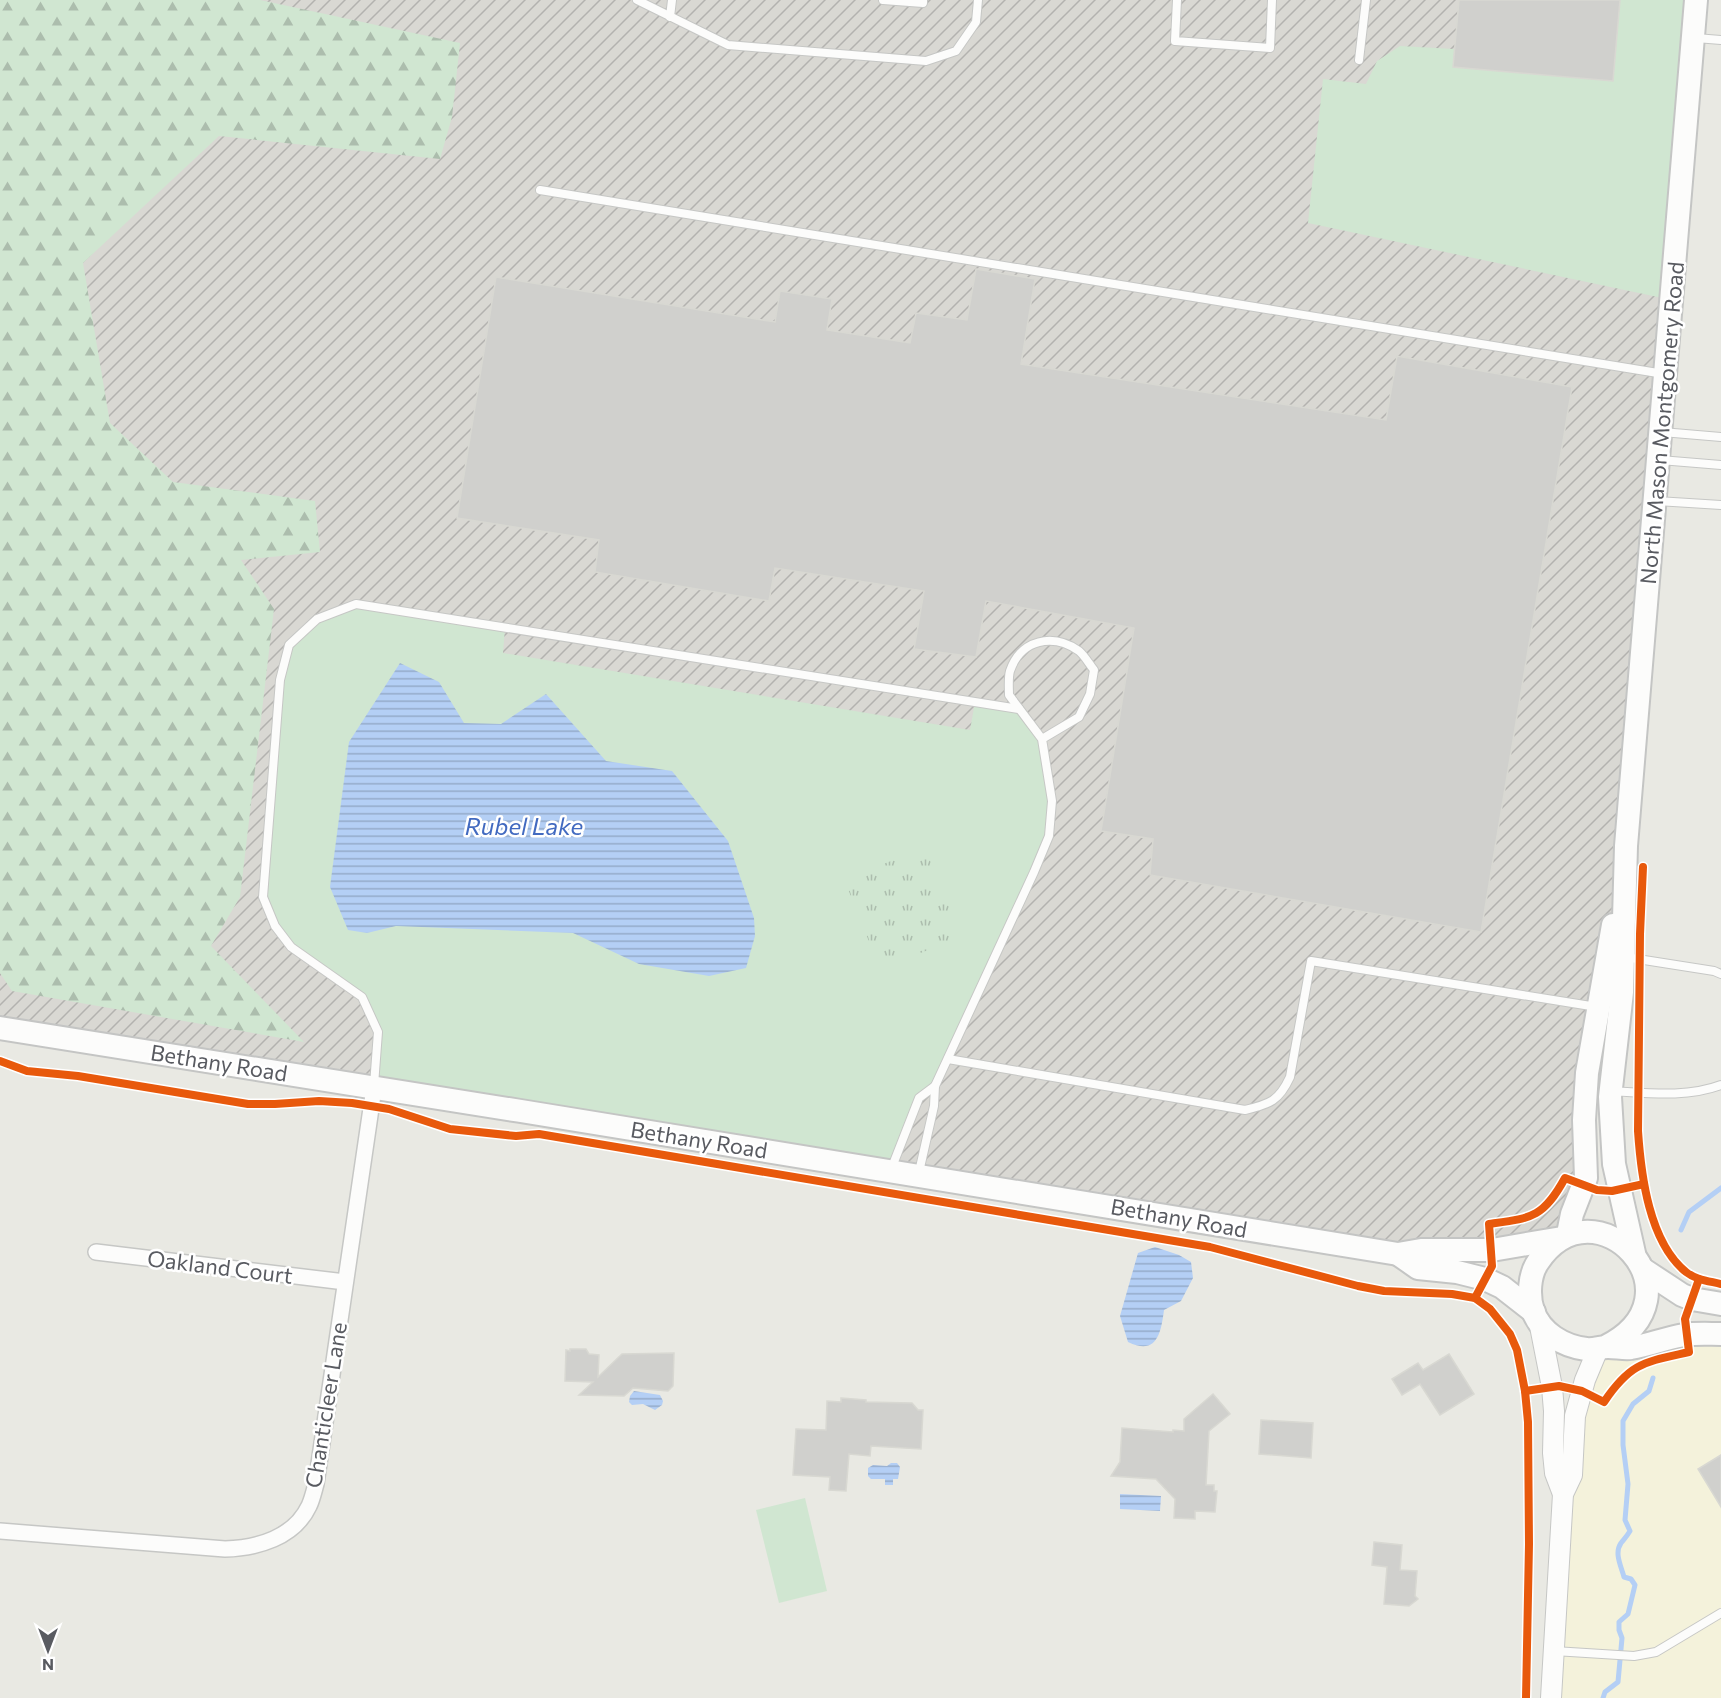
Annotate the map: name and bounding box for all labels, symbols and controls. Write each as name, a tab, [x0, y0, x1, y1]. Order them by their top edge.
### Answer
street label: North Mason Montgomery Road	[1634, 260, 1689, 585]
water label: Rubel Lake	[465, 811, 583, 840]
street label: Bethany Road	[149, 1038, 289, 1087]
street label: Bethany Road	[629, 1115, 769, 1164]
street label: Bethany Road	[1109, 1192, 1249, 1243]
street label: Oakland Court	[146, 1244, 294, 1289]
street label: Chanticleer Lane	[299, 1320, 352, 1490]
north arrow	[18, 1620, 78, 1680]
text: N	[42, 1656, 54, 1675]

